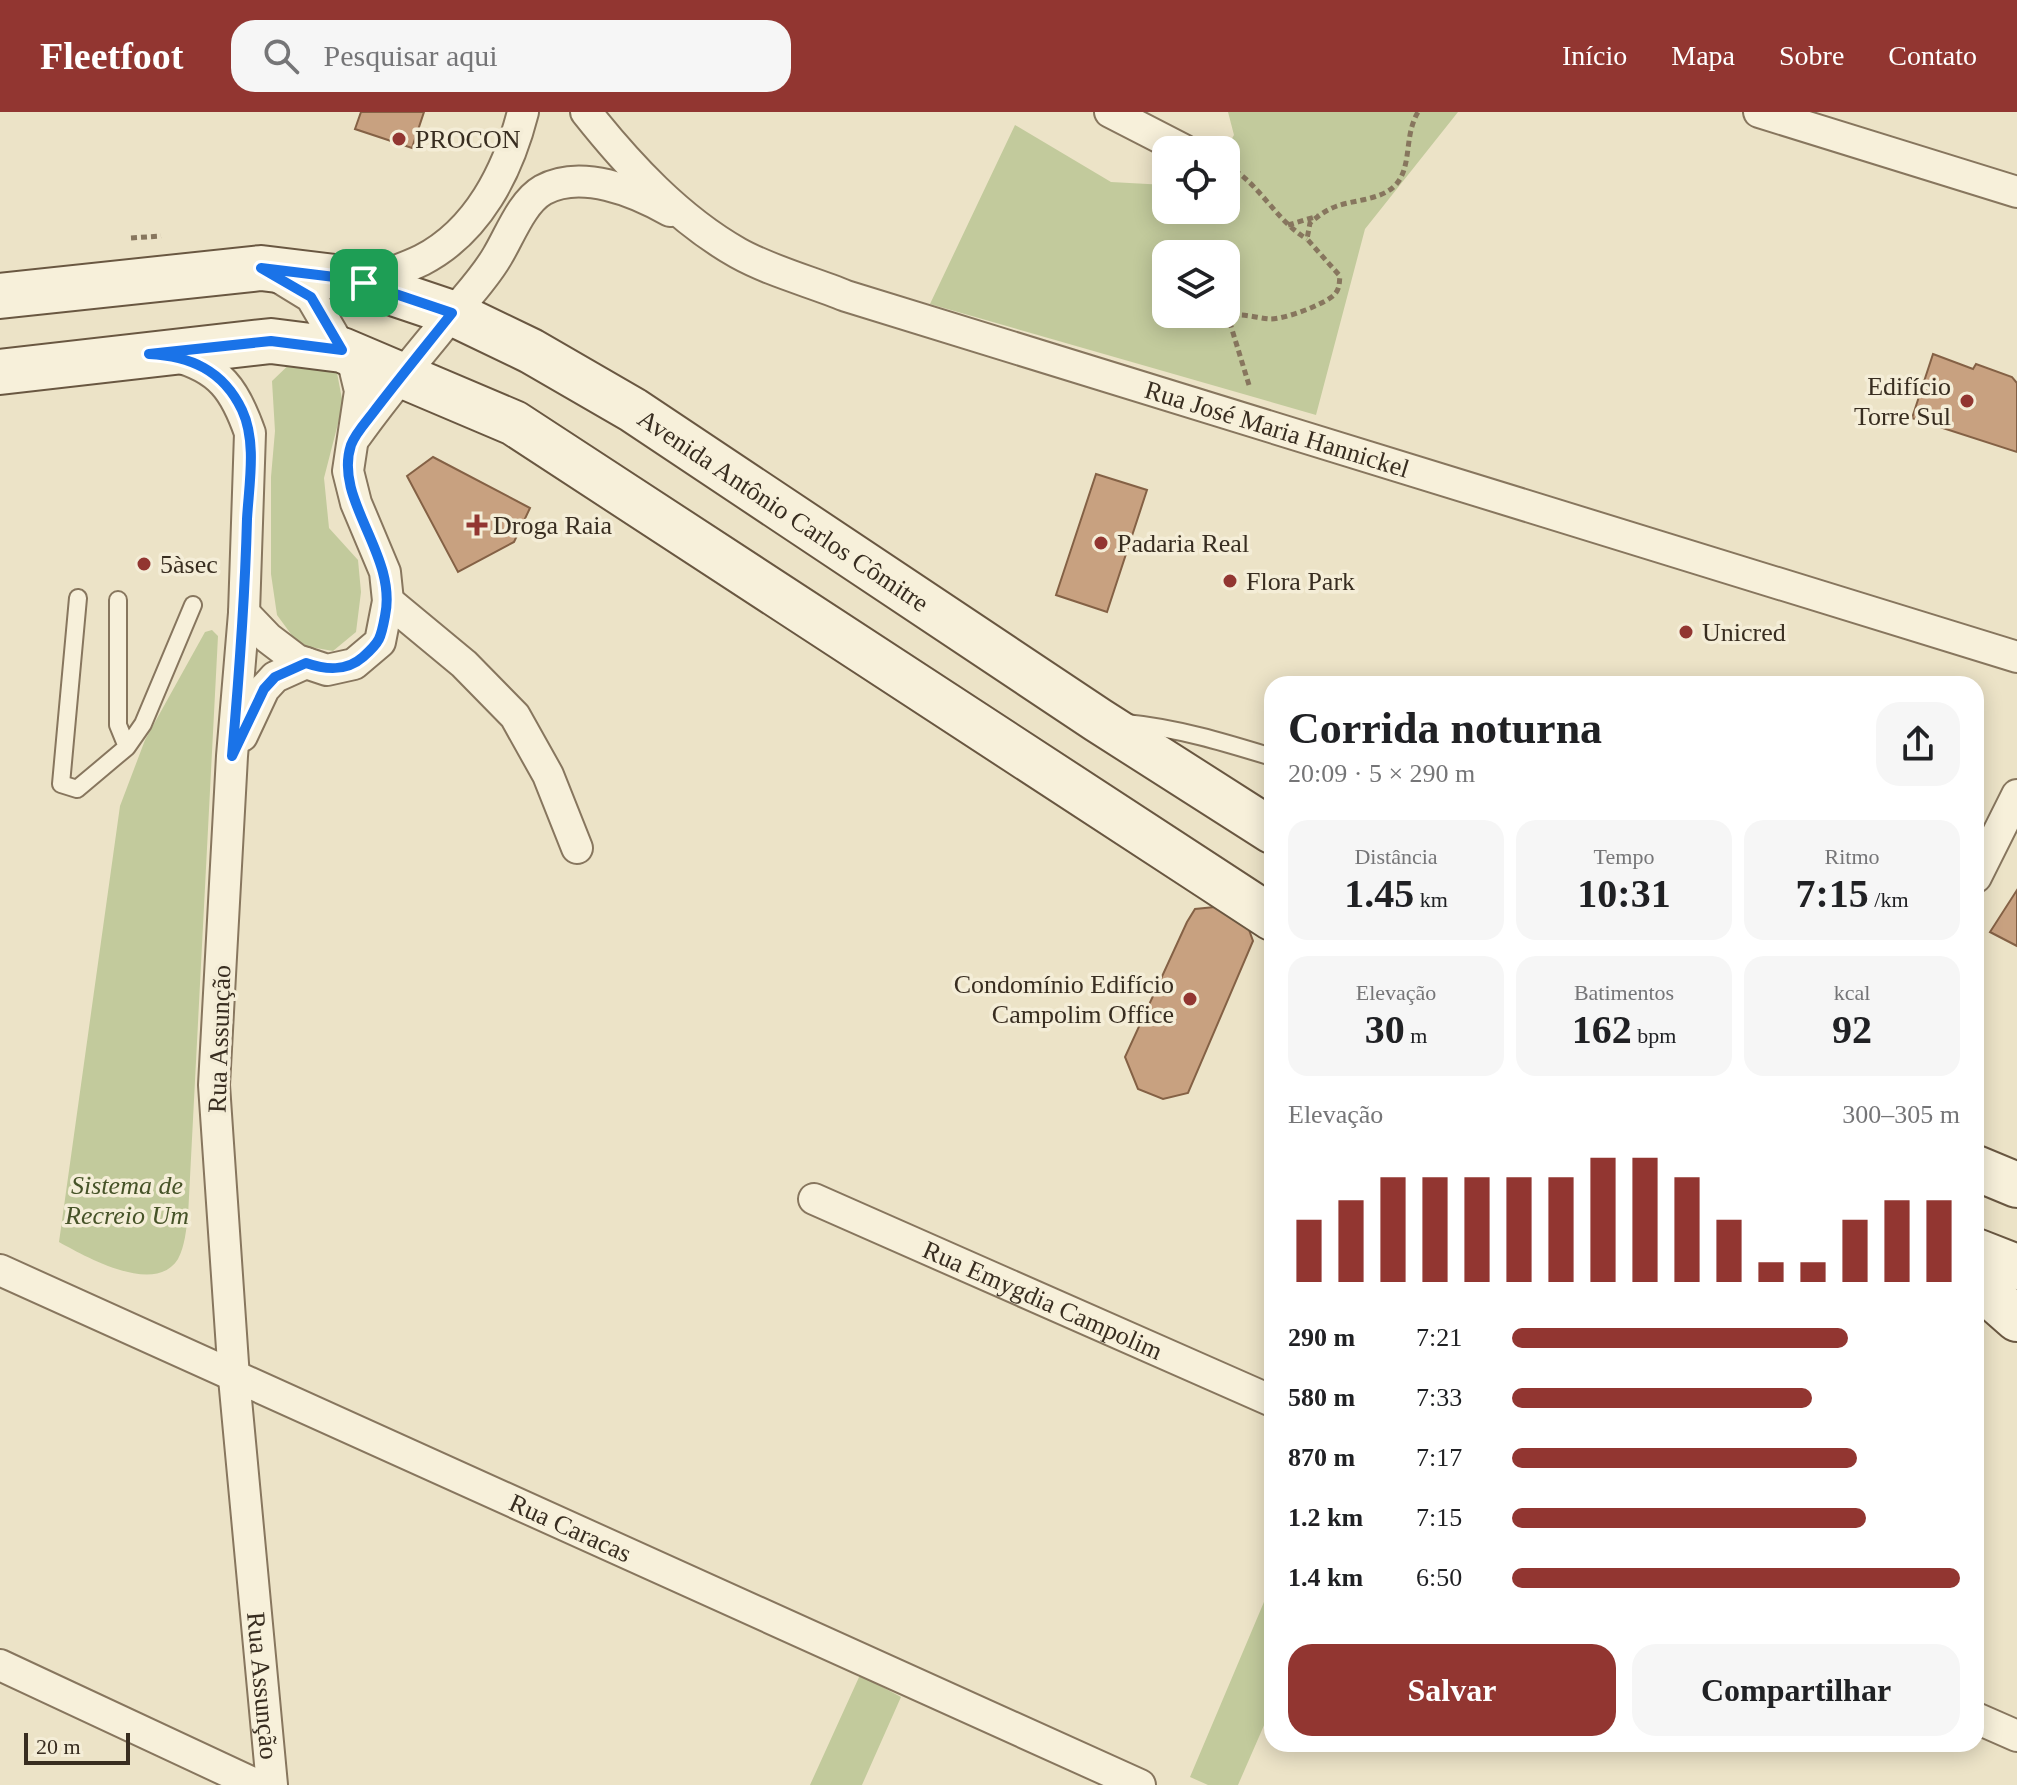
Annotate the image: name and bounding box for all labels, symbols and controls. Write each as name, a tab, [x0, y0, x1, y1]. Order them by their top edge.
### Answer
search box	[231, 20, 791, 92]
icon: search	[259, 34, 303, 78]
text: Fleetfoot	[40, 35, 183, 77]
text: Pesquisar aqui	[323, 39, 498, 72]
text: Início	[1562, 40, 1627, 71]
text: Mapa	[1671, 40, 1735, 71]
text: Sobre	[1779, 40, 1844, 71]
text: Contato	[1888, 40, 1977, 71]
place label: PROCON	[415, 125, 521, 154]
marker: PROCON	[390, 130, 408, 148]
map controls	[1152, 136, 1240, 328]
button: locate	[1152, 136, 1240, 224]
button: layers	[1152, 240, 1240, 328]
pin	[330, 249, 398, 317]
icon: arrive	[342, 261, 386, 305]
place label: Edifício Torre Sul	[1854, 372, 1951, 431]
street label: Rua José Maria Hannickel	[1141, 375, 1413, 484]
marker: Edifício Torre Sul	[1958, 392, 1976, 410]
street label: Avenida Antônio Carlos Cômitre	[633, 404, 934, 618]
place label: Droga Raia	[493, 511, 613, 540]
marker: Droga Raia	[468, 516, 486, 534]
place label: Padaria Real	[1117, 529, 1249, 558]
marker: Padaria Real	[1092, 534, 1110, 552]
place label: 5àsec	[160, 550, 218, 579]
marker: 5àsec	[135, 555, 153, 573]
place label: Flora Park	[1246, 567, 1355, 596]
marker: Flora Park	[1221, 572, 1239, 590]
place label: Unicred	[1702, 618, 1786, 647]
marker: Unicred	[1677, 623, 1695, 641]
button: share	[1876, 702, 1960, 786]
text: Corrida noturna	[1288, 704, 1602, 753]
text: 20:09 · 5 × 290 m	[1288, 759, 1475, 788]
text: Distância	[1354, 844, 1438, 869]
text: Tempo	[1594, 844, 1654, 869]
text: Ritmo	[1824, 844, 1880, 869]
text: 1.45	[1344, 871, 1414, 916]
text: 10:31	[1577, 871, 1671, 916]
text: 7:15	[1795, 871, 1869, 916]
text: km	[1414, 887, 1448, 912]
text: /km	[1869, 887, 1909, 912]
street label: Rua Assunção	[202, 965, 237, 1114]
place label: Condomínio Edifício Campolim Office	[954, 970, 1174, 1029]
text: Elevação	[1356, 980, 1436, 1005]
text: Batimentos	[1574, 980, 1674, 1005]
text: kcal	[1834, 980, 1870, 1005]
marker: Condomínio Edifício Campolim Office	[1181, 990, 1199, 1008]
text: 30	[1365, 1007, 1405, 1052]
text: 162	[1572, 1007, 1632, 1052]
text: 92	[1832, 1007, 1872, 1052]
text: m	[1405, 1023, 1427, 1048]
text: bpm	[1632, 1023, 1676, 1048]
text: Elevação	[1288, 1100, 1383, 1129]
text: 300–305 m	[1842, 1100, 1960, 1129]
park label: Sistema de Recreio Um	[64, 1171, 189, 1230]
street label: Rua Emygdia Campolim	[918, 1235, 1167, 1366]
text: 290 m	[1288, 1323, 1355, 1352]
text: 7:21	[1416, 1323, 1462, 1352]
text: 580 m	[1288, 1383, 1355, 1412]
text: 7:33	[1416, 1383, 1462, 1412]
text: 870 m	[1288, 1443, 1355, 1472]
text: 7:17	[1416, 1443, 1462, 1472]
street label: Rua Caracas	[505, 1488, 636, 1568]
text: 1.2 km	[1288, 1503, 1363, 1532]
text: 7:15	[1416, 1503, 1462, 1532]
text: 1.4 km	[1288, 1563, 1363, 1592]
text: 6:50	[1416, 1563, 1462, 1592]
street label: Rua Assunção	[241, 1611, 284, 1761]
button: Salvar	[1288, 1644, 1616, 1736]
button: Compartilhar	[1632, 1644, 1960, 1736]
scale bar	[24, 1729, 130, 1765]
text: 20 m	[36, 1734, 81, 1759]

